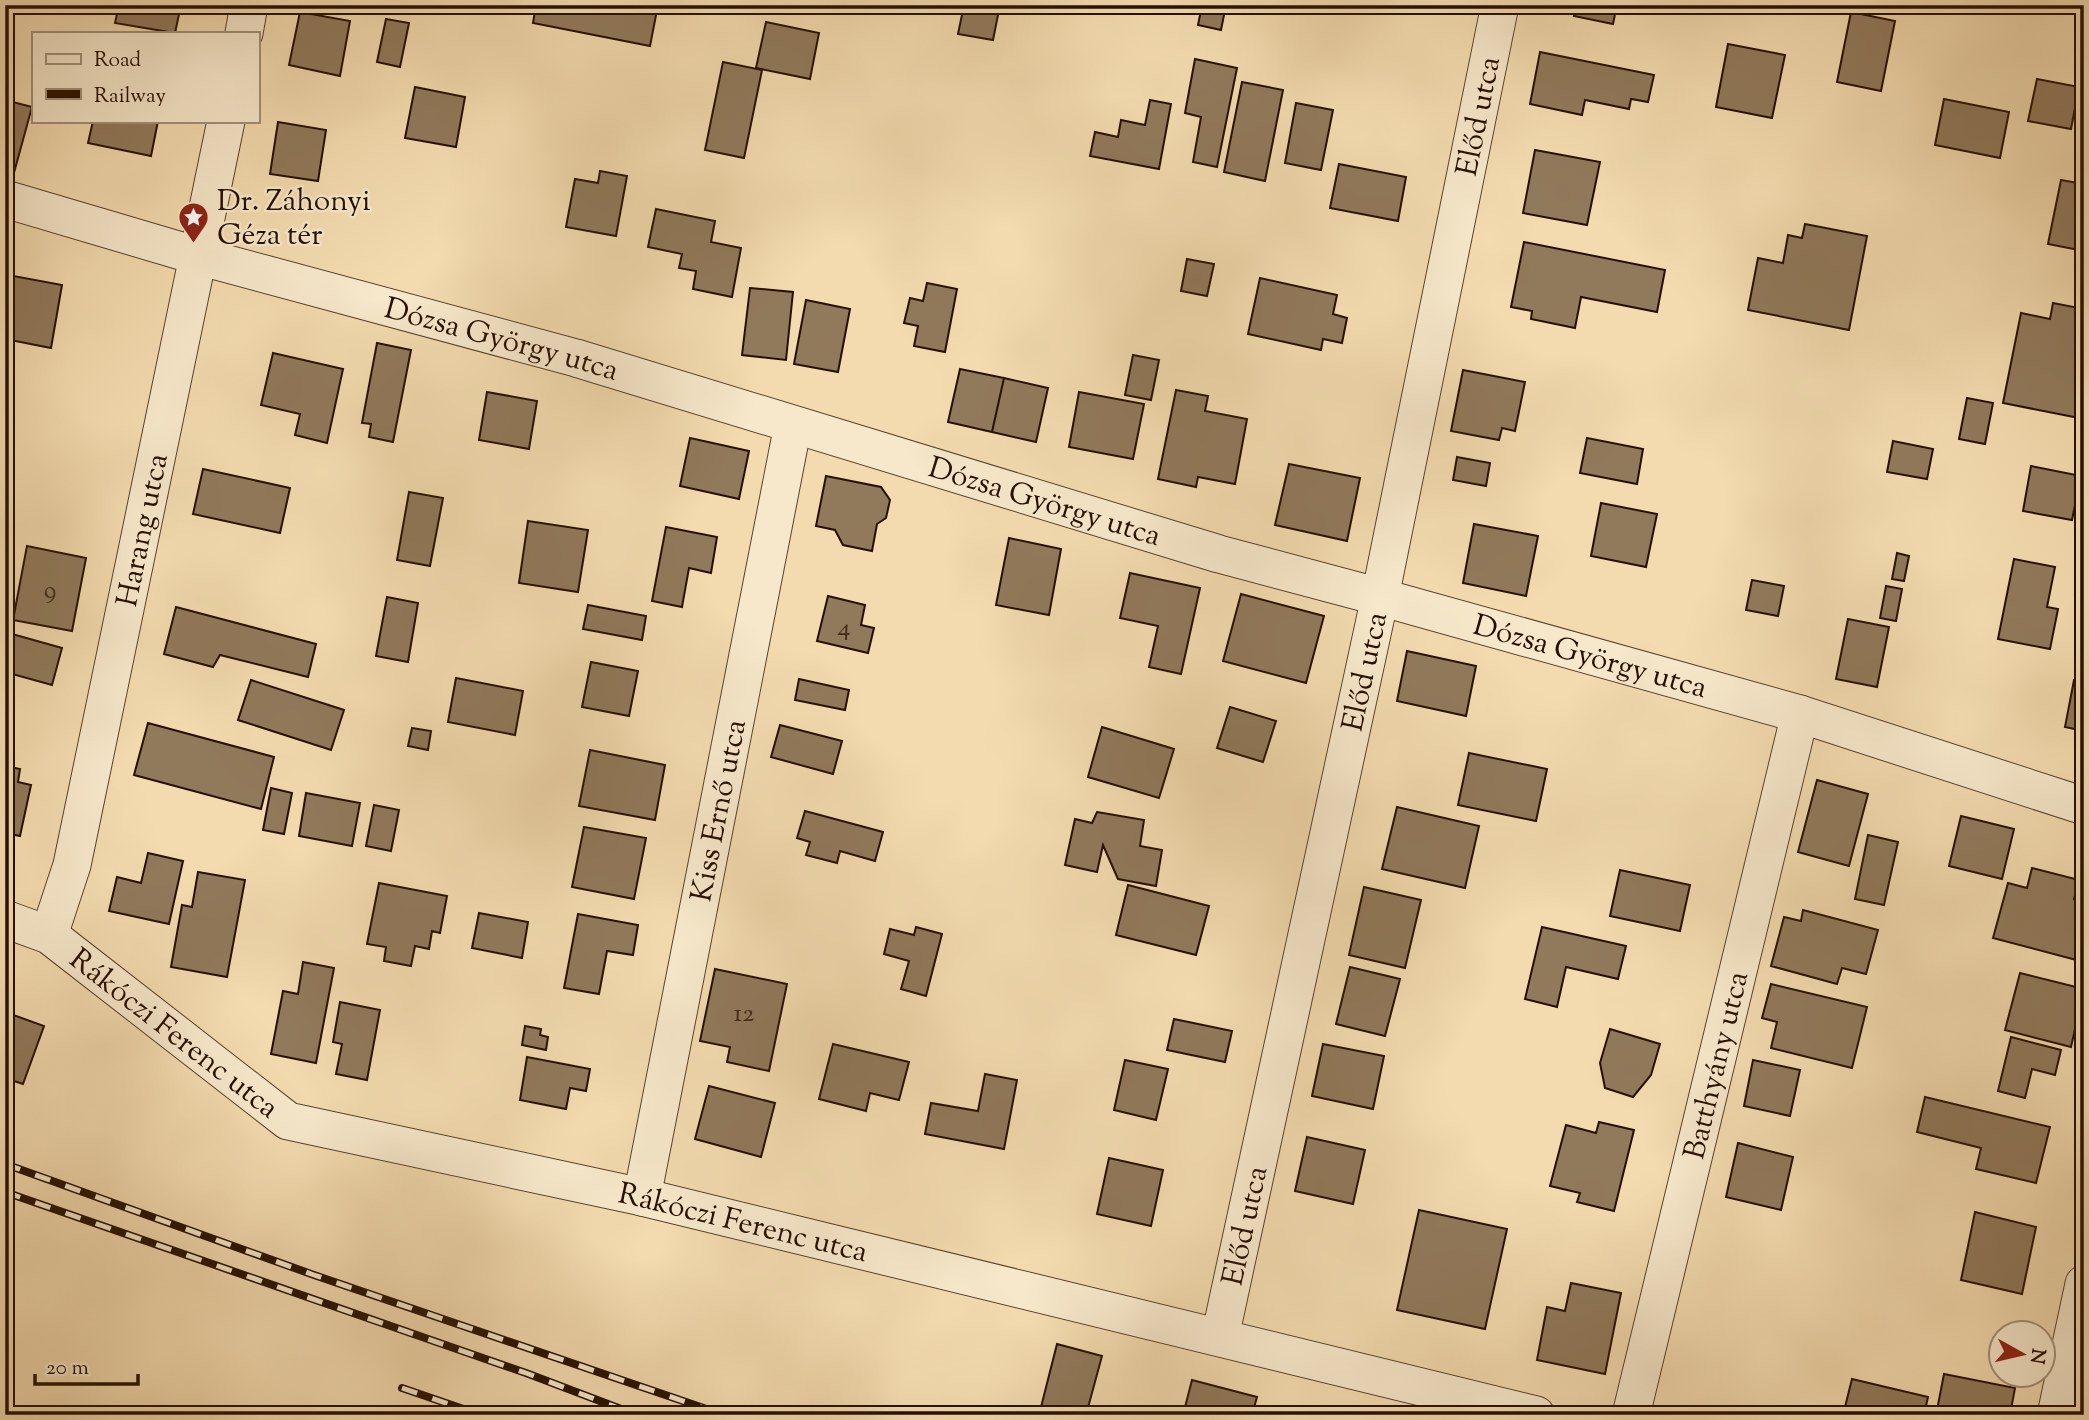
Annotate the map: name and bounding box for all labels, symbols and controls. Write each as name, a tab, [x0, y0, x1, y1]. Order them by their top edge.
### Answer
legend	[32, 32, 259, 122]
text: Road	[94, 46, 141, 76]
street label: Előd utca	[1447, 53, 1513, 180]
text: Railway	[94, 82, 166, 112]
place label: Dr. Záhonyi Géza tér	[217, 181, 370, 258]
place icon: Dr. Záhonyi Géza tér	[177, 200, 211, 244]
street label: Dózsa György utca	[379, 288, 624, 394]
street label: Dózsa György utca	[923, 448, 1166, 559]
street label: Harang utca	[107, 450, 181, 611]
house number: 9	[44, 573, 56, 610]
street label: Dózsa György utca	[1468, 605, 1712, 711]
street label: Előd utca	[1333, 608, 1400, 736]
house number: 4	[837, 610, 851, 647]
street label: Kiss Ernő utca	[681, 716, 759, 906]
street label: Rákóczi Ferenc utca	[59, 939, 287, 1130]
street label: Batthyány utca	[1674, 967, 1761, 1164]
house number: 12	[733, 996, 755, 1033]
street label: Előd utca	[1213, 1162, 1280, 1290]
street label: Rákóczi Ferenc utca	[614, 1174, 872, 1275]
north arrow	[1988, 1318, 2058, 1388]
scale bar	[35, 1343, 138, 1387]
text: N	[2022, 1347, 2051, 1365]
text: 20 m	[46, 1354, 89, 1384]

